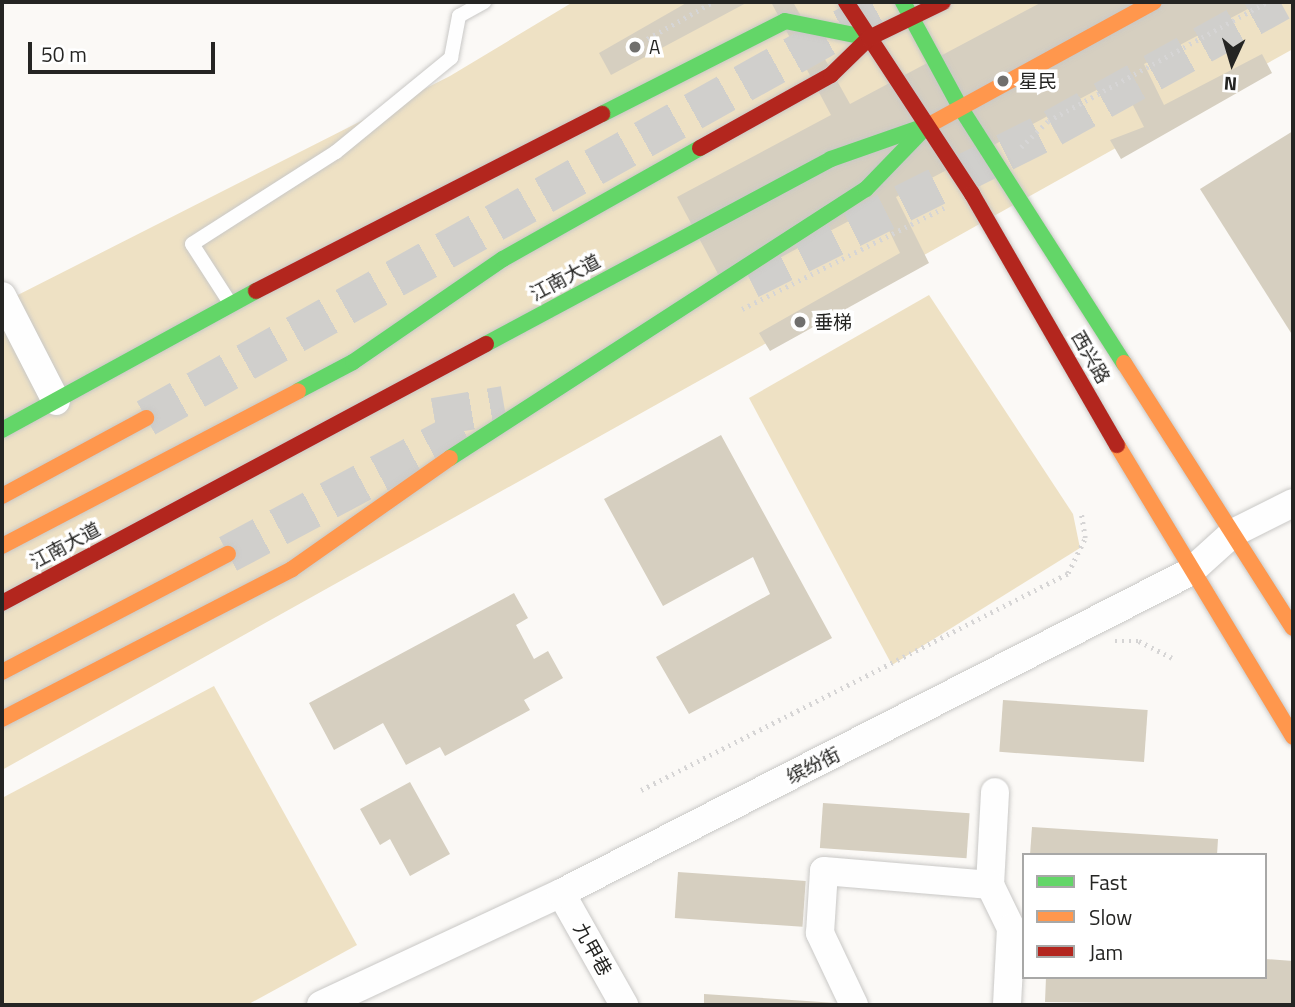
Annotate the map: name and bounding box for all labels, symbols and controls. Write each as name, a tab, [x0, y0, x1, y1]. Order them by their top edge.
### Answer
scale bar	[32, 28, 219, 72]
north arrow	[1197, 28, 1267, 98]
place label: A	[649, 36, 660, 58]
text: 50 m	[41, 38, 87, 70]
marker: A	[627, 39, 643, 55]
place label: 星民	[1019, 70, 1057, 92]
text: N	[1223, 70, 1238, 99]
marker: 星民	[993, 71, 1013, 91]
street label: 江南大道	[526, 249, 604, 305]
place label: 垂梯	[814, 311, 852, 333]
marker: 垂梯	[792, 314, 808, 330]
street label: 西兴路	[1067, 327, 1115, 387]
street label: 江南大道	[26, 517, 104, 573]
street label: 缤纷街	[782, 742, 844, 788]
legend	[1022, 853, 1267, 979]
text: Fast	[1089, 866, 1127, 898]
text: Slow	[1089, 901, 1132, 933]
street label: 九甲巷	[569, 919, 617, 979]
text: Jam	[1089, 936, 1123, 968]

